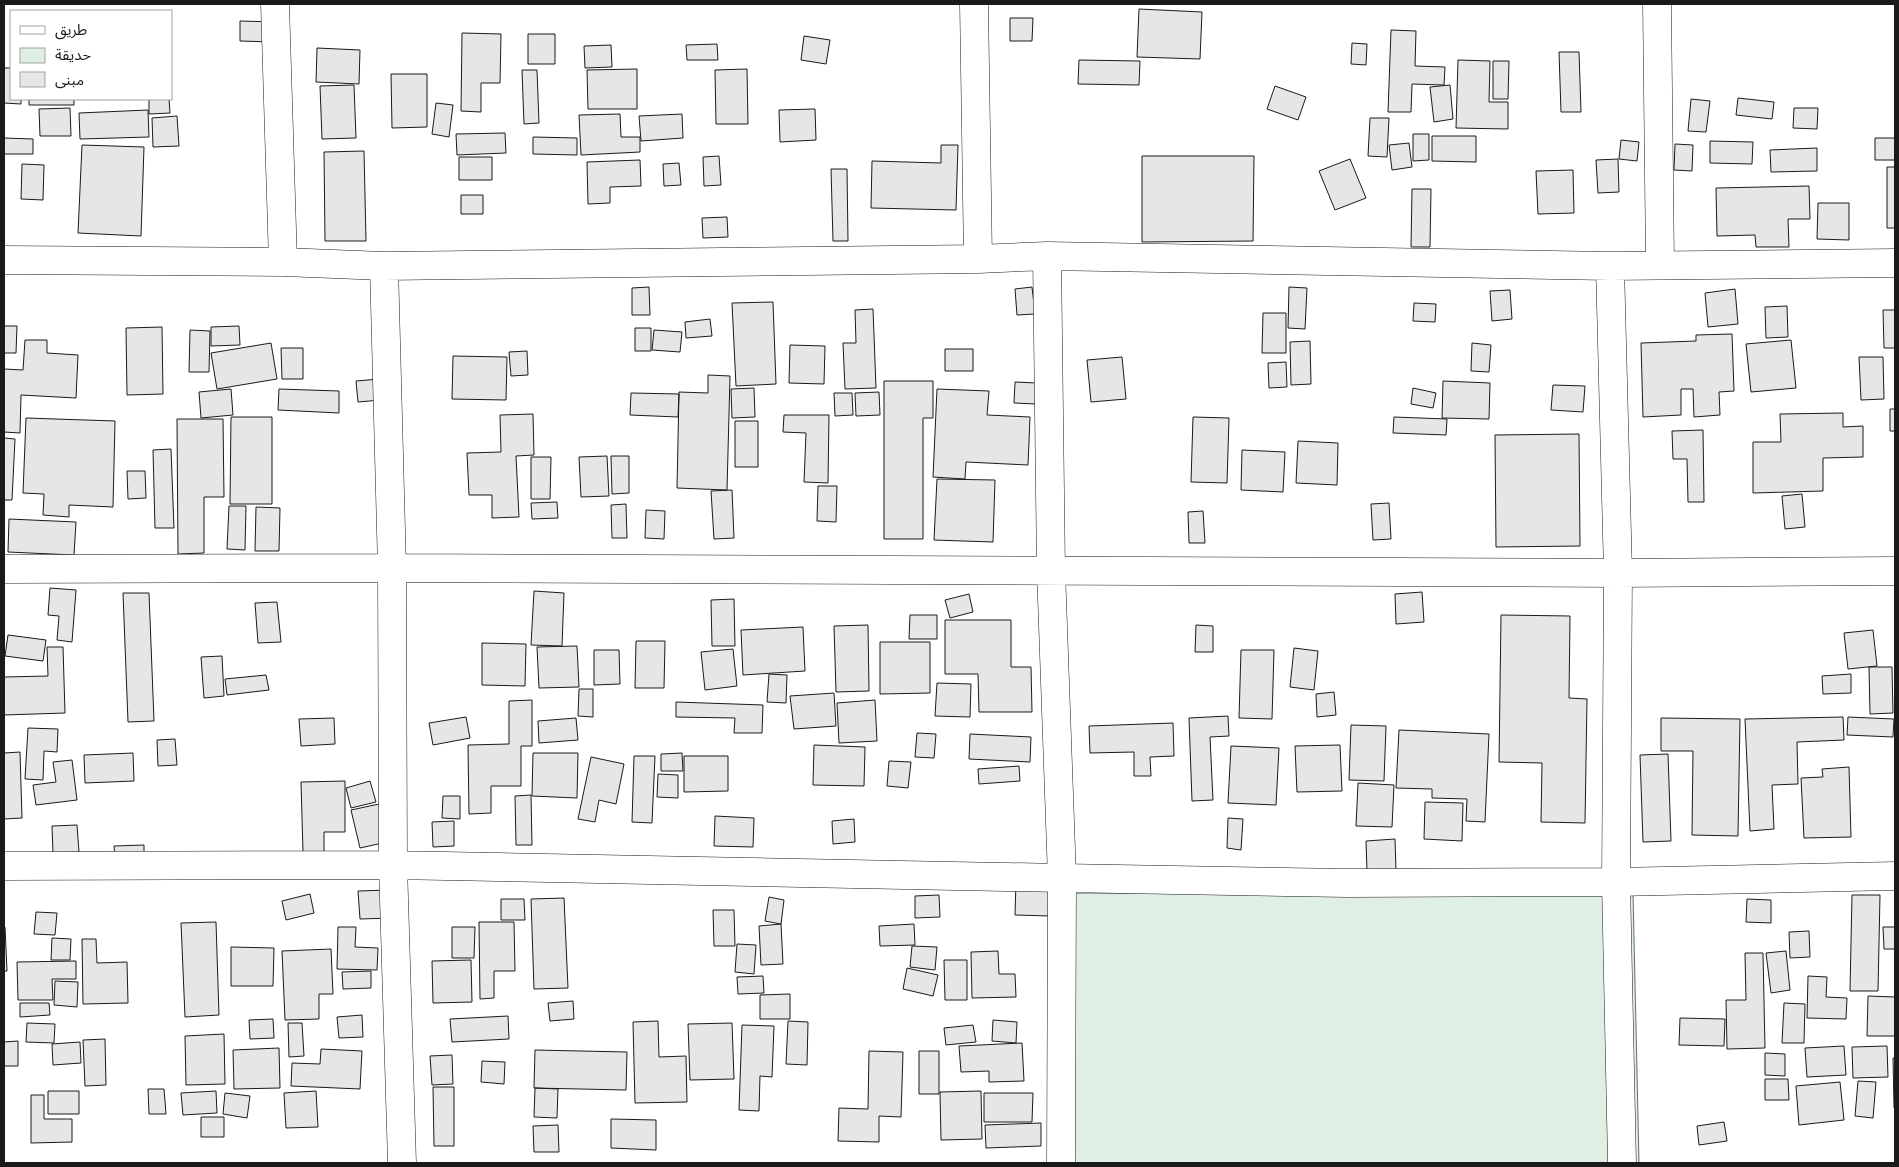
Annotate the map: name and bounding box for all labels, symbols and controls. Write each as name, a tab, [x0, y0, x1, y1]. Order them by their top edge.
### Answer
legend	[10, 10, 172, 100]
text: طريق	[55, 21, 87, 40]
text: حديقة	[55, 46, 91, 63]
text: مبنى	[55, 71, 84, 89]

